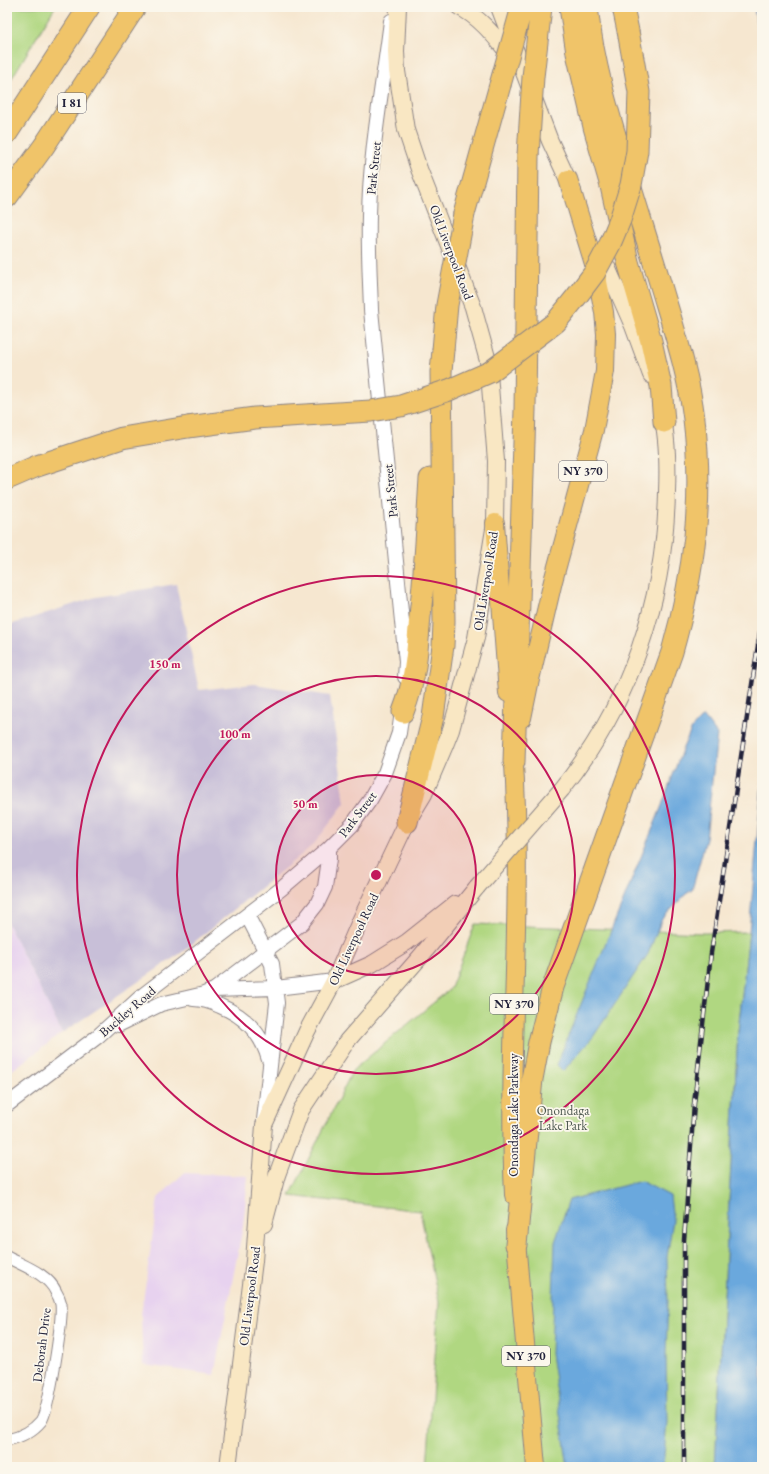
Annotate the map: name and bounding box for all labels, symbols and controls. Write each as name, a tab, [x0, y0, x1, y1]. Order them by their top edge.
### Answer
road number: I 81	[58, 93, 86, 113]
street label: Park Street	[362, 141, 385, 195]
street label: Old Liverpool Road	[426, 202, 478, 302]
road number: NY 370	[559, 461, 607, 481]
street label: Park Street	[379, 464, 402, 518]
street label: Old Liverpool Road	[469, 530, 502, 632]
text: 150 m	[149, 656, 181, 672]
text: 100 m	[219, 726, 251, 742]
street label: Park Street	[335, 788, 380, 841]
text: 50 m	[292, 796, 318, 812]
centre of rings	[369, 868, 383, 882]
street label: Old Liverpool Road	[325, 890, 382, 988]
street label: Buckley Road	[95, 982, 159, 1041]
road number: NY 370	[490, 994, 538, 1014]
street label: Onondaga Lake Parkway	[505, 1053, 522, 1177]
park label: Onondaga Lake Park	[537, 1102, 590, 1134]
street label: Old Liverpool Road	[235, 1245, 264, 1347]
street label: Deborah Drive	[29, 1307, 54, 1383]
road number: NY 370	[502, 1346, 550, 1366]

